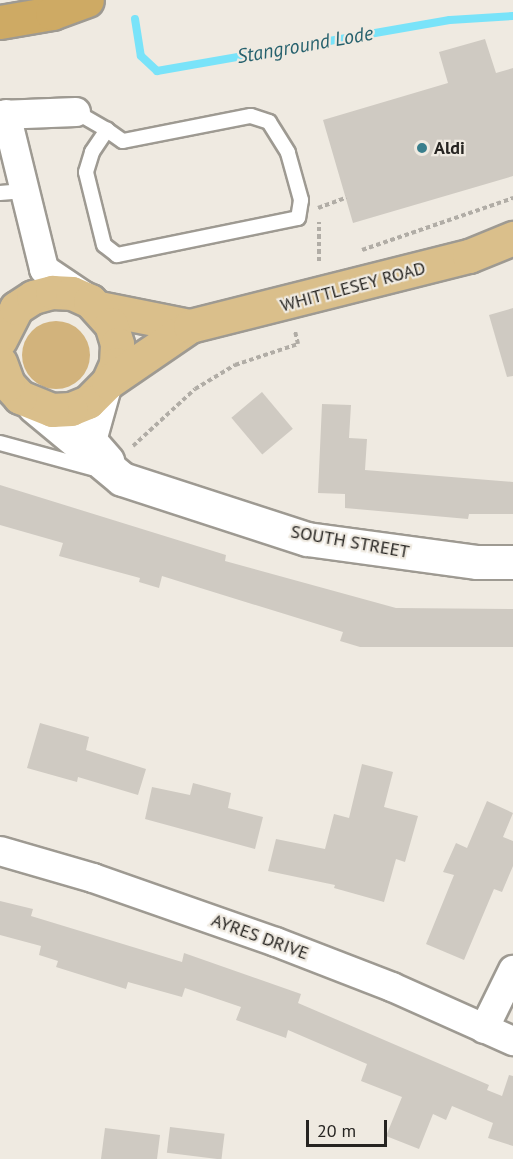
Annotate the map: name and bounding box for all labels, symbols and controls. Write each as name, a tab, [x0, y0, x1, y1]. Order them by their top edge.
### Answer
water label: Stanground Lode	[235, 21, 375, 69]
place label: Aldi	[434, 137, 465, 159]
marker: Aldi	[415, 141, 429, 155]
street label: WHITTLESEY ROAD	[278, 257, 428, 317]
street label: SOUTH STREET	[289, 521, 411, 563]
street label: AYRES DRIVE	[209, 909, 311, 965]
scale bar	[309, 1108, 390, 1146]
text: 20 m	[317, 1119, 356, 1142]

